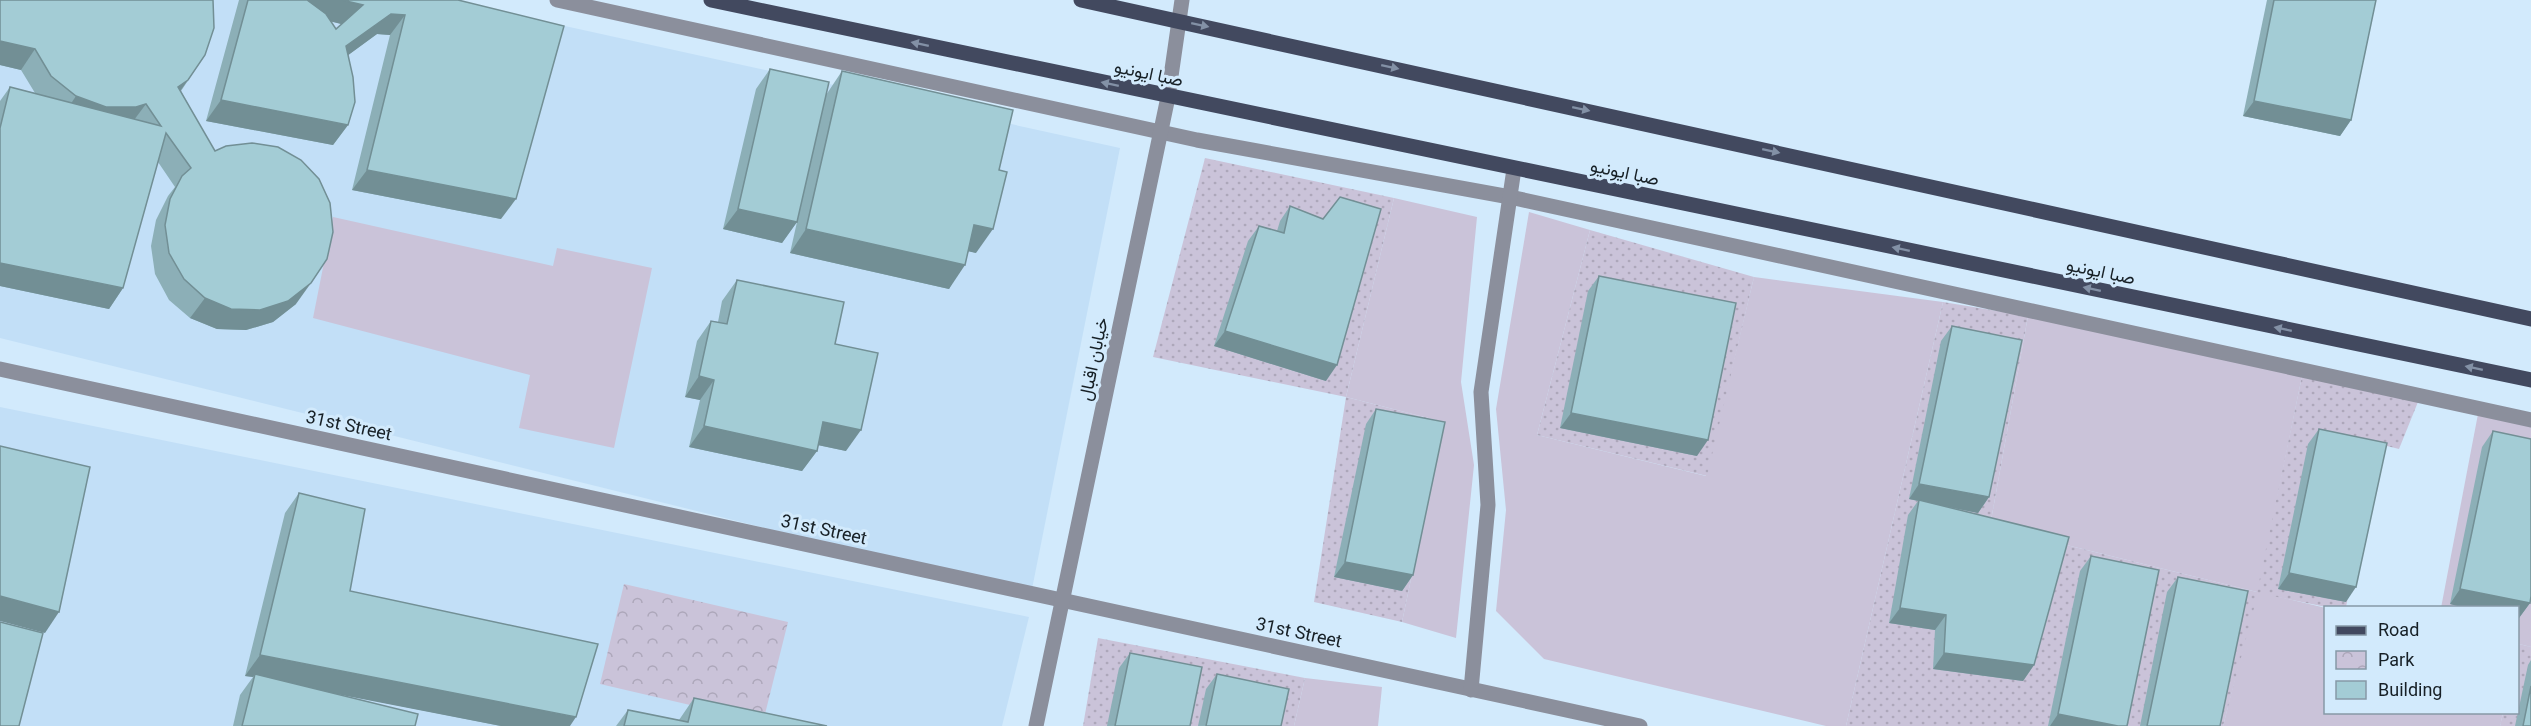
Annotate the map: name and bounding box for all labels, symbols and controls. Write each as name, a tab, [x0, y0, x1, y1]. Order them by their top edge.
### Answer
one-way arrow	[1191, 21, 1209, 31]
one-way arrow	[910, 39, 929, 48]
street label: صبا ایونیو	[1112, 55, 1185, 92]
one-way arrow	[1381, 63, 1400, 73]
one-way arrow	[1101, 79, 1120, 89]
one-way arrow	[1572, 105, 1590, 115]
one-way arrow	[1762, 147, 1780, 157]
street label: صبا ایونیو	[1588, 154, 1661, 191]
one-way arrow	[1891, 244, 1910, 253]
street label: صبا ایونیو	[2064, 253, 2137, 290]
one-way arrow	[2082, 284, 2101, 293]
street label: خیابان اقبال	[1074, 315, 1113, 403]
one-way arrow	[2273, 324, 2292, 333]
one-way arrow	[2464, 363, 2483, 373]
street label: 31st Street	[304, 406, 394, 444]
street label: 31st Street	[779, 510, 869, 548]
legend	[2324, 606, 2519, 714]
street label: 31st Street	[1254, 613, 1344, 651]
text: Road	[2378, 619, 2419, 640]
text: Park	[2378, 649, 2415, 670]
text: Building	[2378, 679, 2442, 700]

